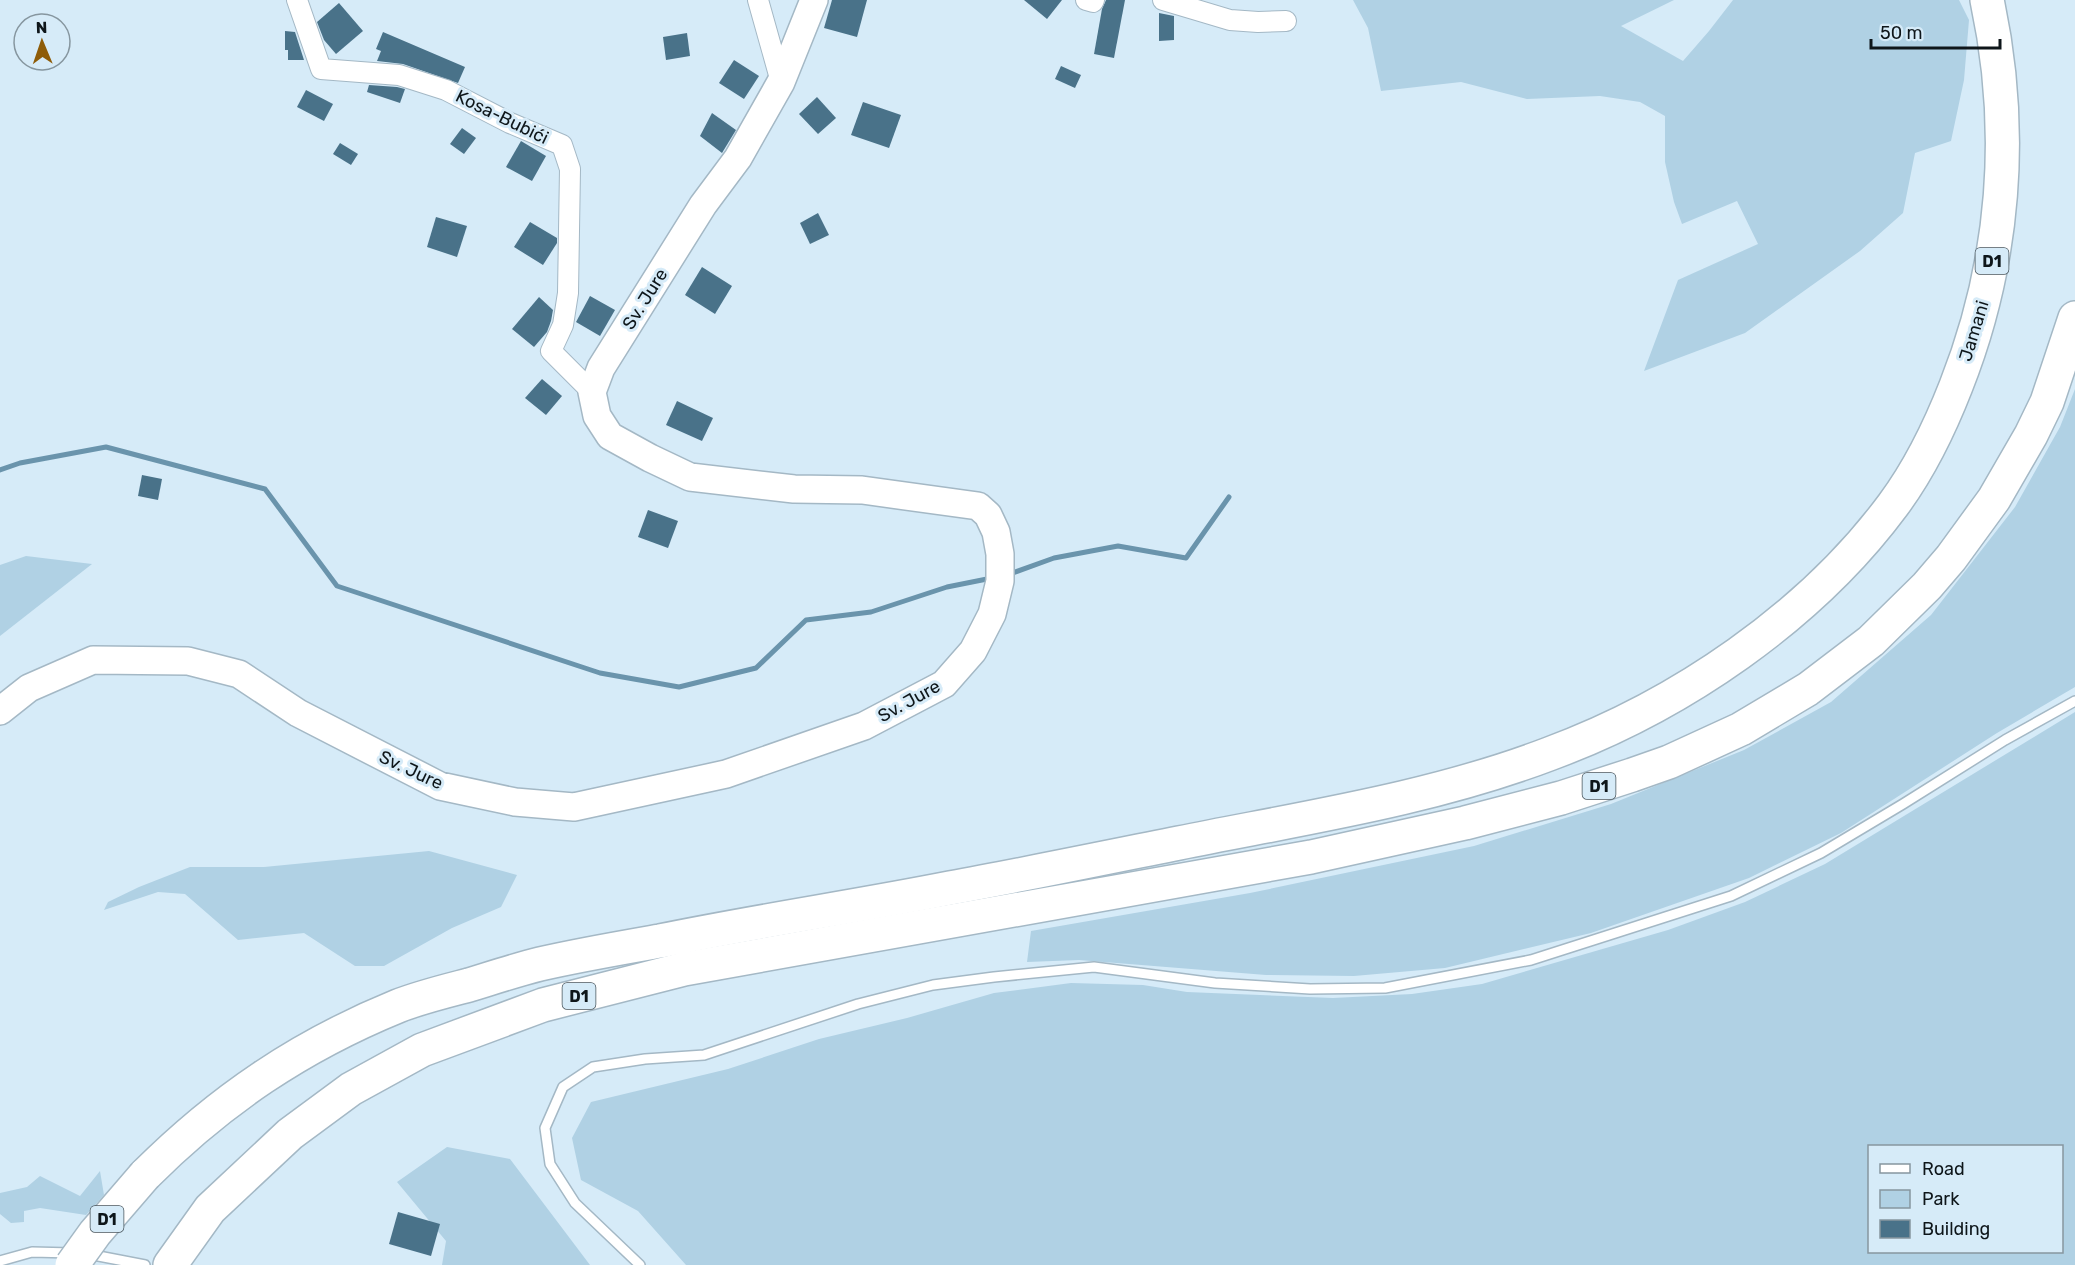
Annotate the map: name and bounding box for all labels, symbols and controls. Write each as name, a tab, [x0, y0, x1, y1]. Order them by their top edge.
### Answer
north arrow	[12, 12, 72, 72]
scale bar	[1871, 12, 2000, 50]
text: N	[35, 18, 48, 37]
text: 50 m	[1880, 22, 1923, 44]
street label: Kosa-Bubići	[452, 85, 552, 149]
road number: D1	[1976, 248, 2008, 274]
street label: Sv. Jure	[618, 264, 672, 334]
street label: Jamani	[1954, 298, 1994, 364]
street label: Sv. Jure	[874, 675, 944, 727]
street label: Sv. Jure	[376, 746, 446, 794]
road number: D1	[1582, 773, 1616, 799]
road number: D1	[562, 983, 596, 1009]
legend	[1868, 1145, 2063, 1253]
text: Road	[1922, 1158, 1965, 1180]
text: Park	[1922, 1188, 1960, 1210]
road number: D1	[90, 1206, 124, 1232]
text: Building	[1922, 1218, 1990, 1240]

